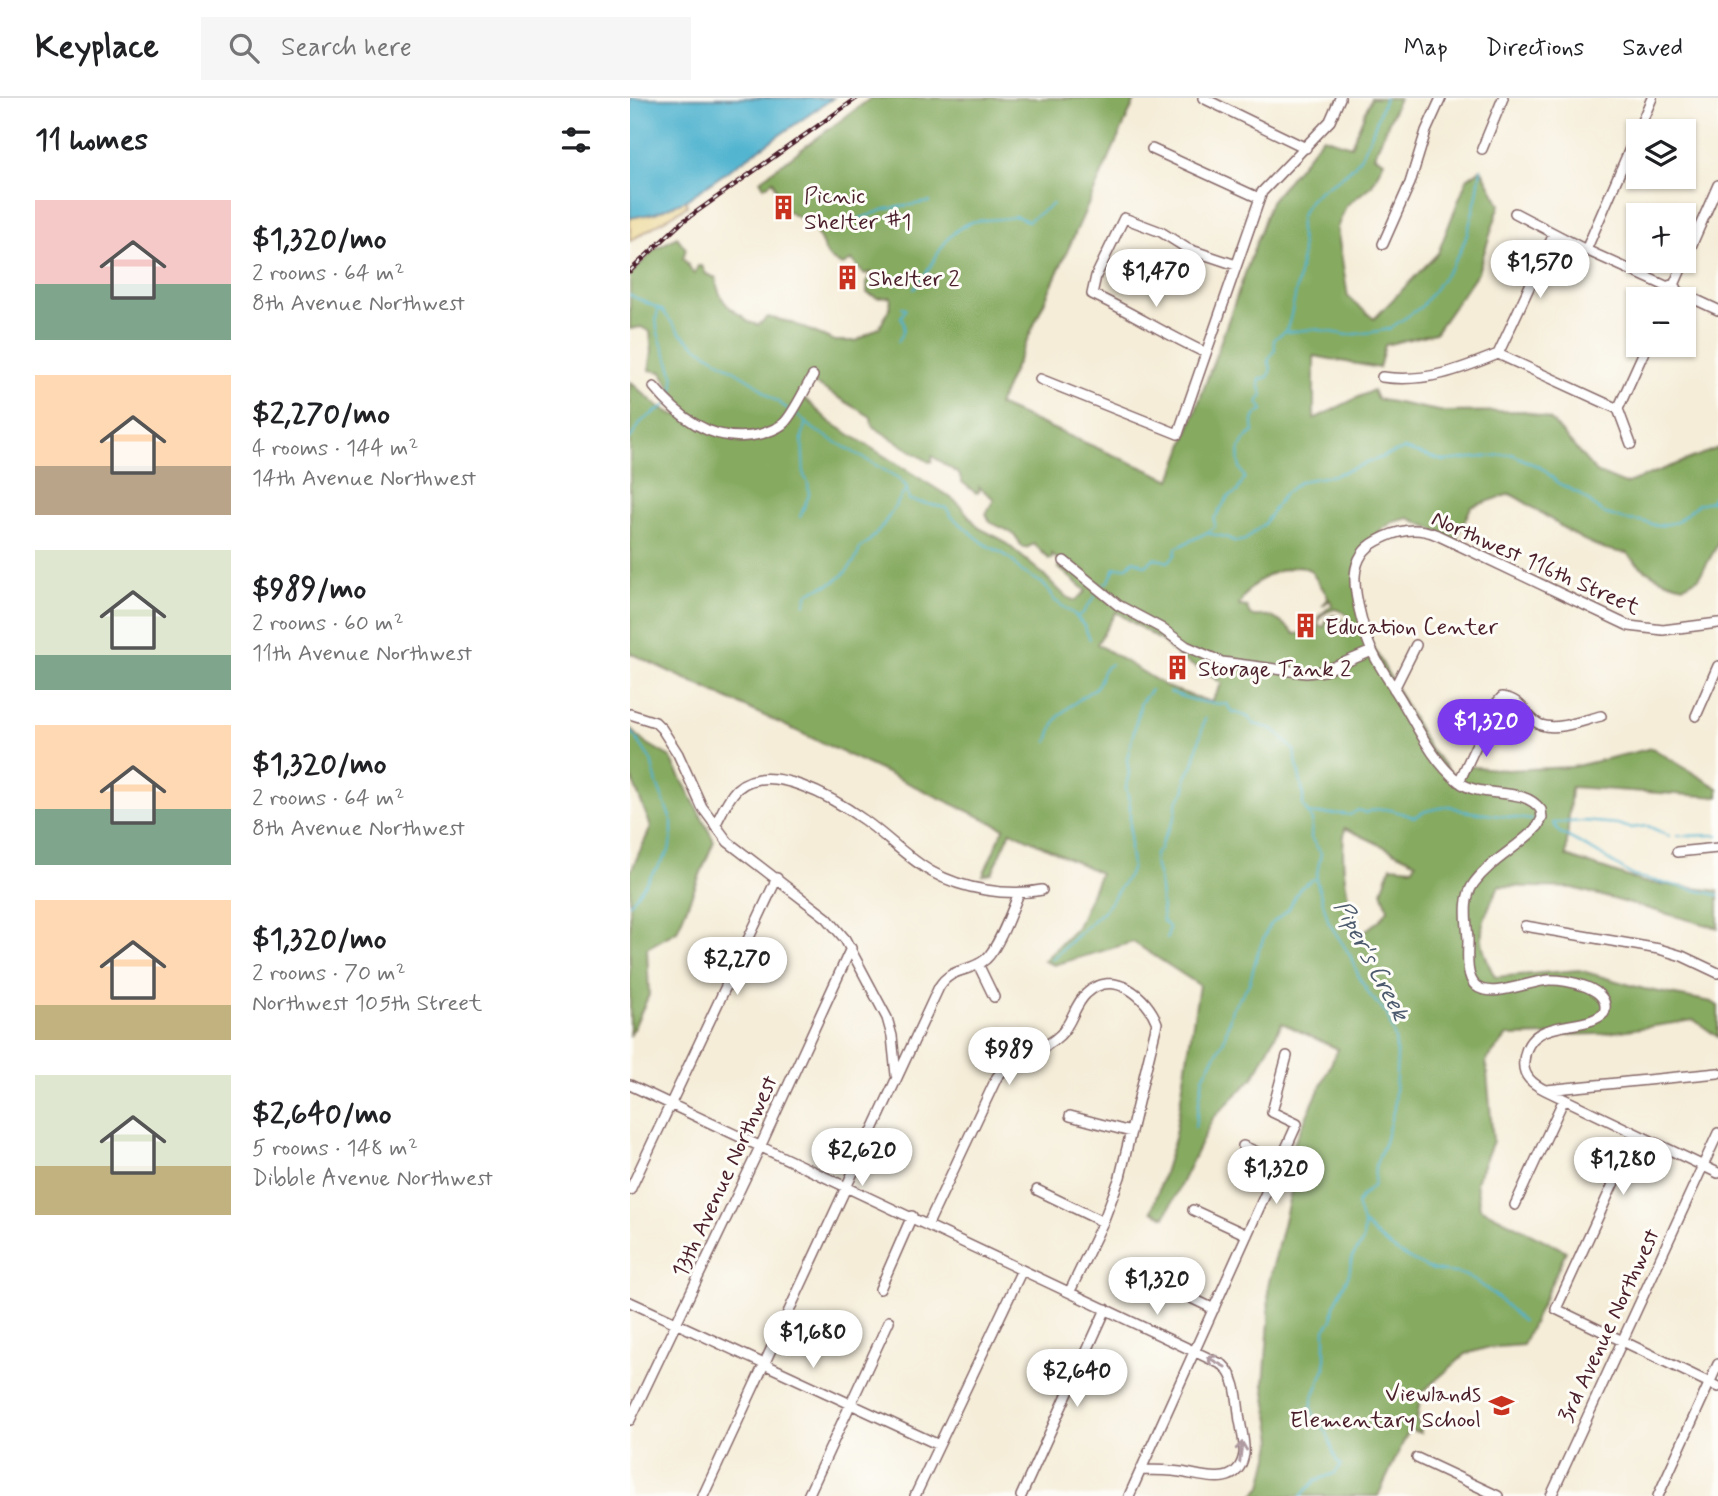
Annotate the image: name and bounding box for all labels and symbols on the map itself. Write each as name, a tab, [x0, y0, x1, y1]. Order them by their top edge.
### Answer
place label: Picnic Shelter #1	[804, 182, 912, 238]
building icon: Picnic Shelter #1	[770, 194, 798, 222]
pin: $1,570	[1483, 240, 1597, 300]
pin: $1,470	[1099, 250, 1213, 309]
building icon: Shelter 2	[834, 264, 862, 292]
place label: Shelter 2	[868, 265, 960, 295]
street label: Northwest 116th Street	[1426, 504, 1645, 624]
building icon: Education Center	[1291, 612, 1319, 640]
place label: Education Center	[1325, 613, 1498, 643]
building icon: Storage Tank 2	[1164, 654, 1192, 682]
place label: Storage Tank 2	[1198, 655, 1351, 685]
pin: $1,320	[1429, 700, 1543, 759]
water label: Piper's Creek	[1326, 895, 1416, 1028]
pin: $2,270	[680, 937, 794, 997]
pin: $989	[968, 1028, 1050, 1087]
street label: 13th Avenue Northwest	[666, 1071, 786, 1283]
pin: $2,620	[805, 1128, 919, 1188]
pin: $1,280	[1566, 1138, 1680, 1197]
pin: $1,320	[1219, 1146, 1333, 1206]
street label: 3rd Avenue Northwest	[1552, 1224, 1668, 1427]
pin: $1,320	[1100, 1258, 1214, 1317]
pin: $1,680	[756, 1310, 870, 1370]
pin: $2,640	[1020, 1350, 1134, 1409]
one-way arrow	[1206, 1355, 1226, 1369]
place label: Viewlands Elementary School	[1290, 1380, 1481, 1436]
school or university icon: Viewlands Elementary School	[1487, 1392, 1515, 1420]
one-way arrow	[1235, 1441, 1248, 1464]

